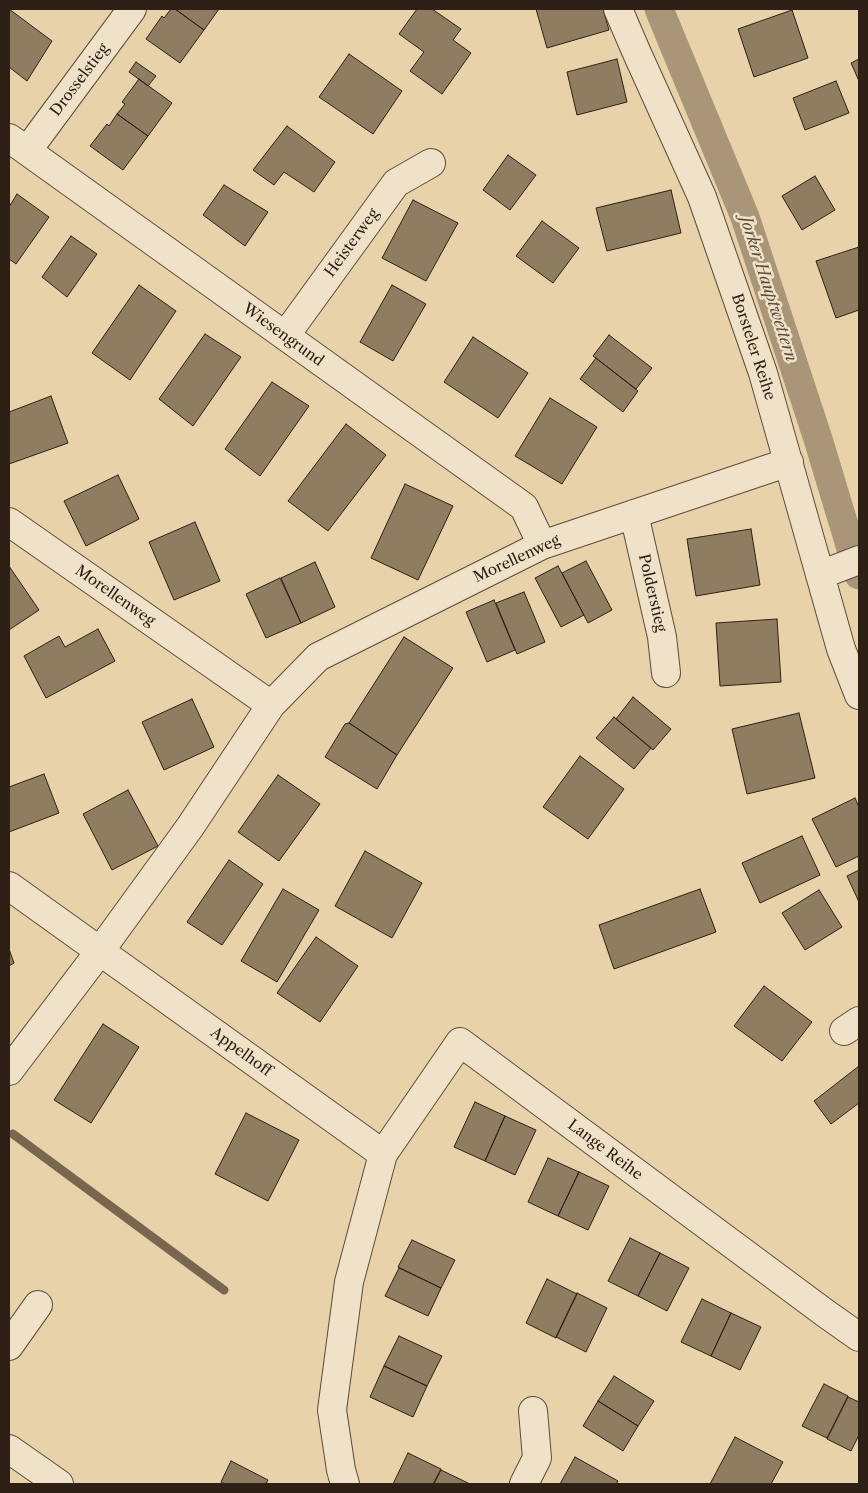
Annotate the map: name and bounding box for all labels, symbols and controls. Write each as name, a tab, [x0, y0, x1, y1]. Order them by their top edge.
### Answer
street label: Drosselstieg	[47, 40, 113, 120]
street label: Heisterweg	[321, 205, 383, 281]
water label: Jorker Hauptwettern	[735, 214, 801, 364]
street label: Borsteler Reihe	[727, 291, 779, 403]
street label: Wiesengrund	[239, 300, 327, 370]
street label: Morellenweg	[471, 531, 563, 587]
street label: Polderstieg	[634, 552, 670, 634]
street label: Morellenweg	[72, 562, 158, 630]
street label: Appelhoff	[207, 1024, 275, 1080]
street label: Lange Reihe	[564, 1116, 646, 1184]

